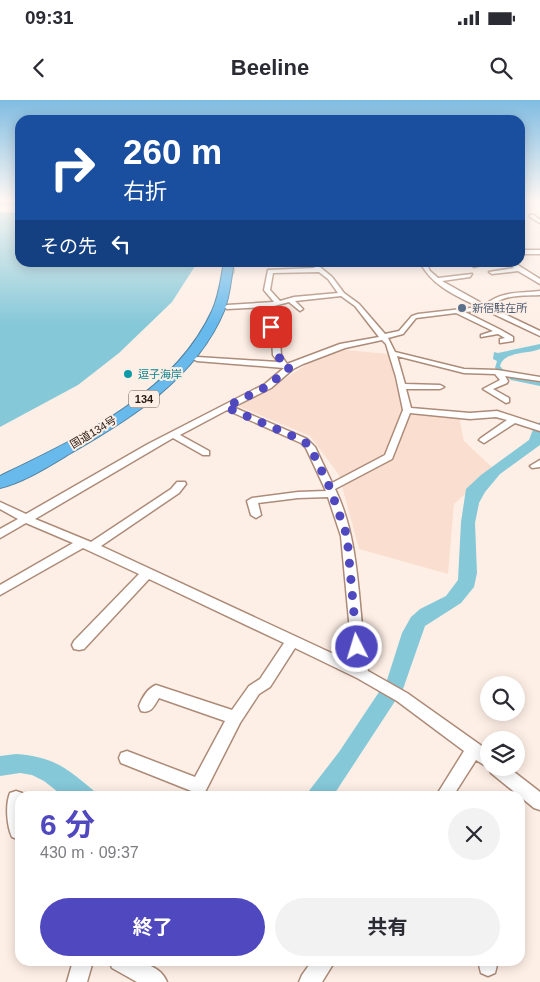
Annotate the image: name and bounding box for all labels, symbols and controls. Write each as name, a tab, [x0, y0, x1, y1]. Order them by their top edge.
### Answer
text: 09:31	[25, 7, 74, 28]
icon: back	[25, 54, 53, 82]
icon: search	[487, 54, 515, 82]
text: Beeline	[231, 55, 309, 80]
text: 260 m	[123, 132, 222, 171]
icon: right	[40, 135, 105, 200]
text: 右折	[123, 179, 167, 204]
icon: left	[107, 230, 135, 258]
text: その先	[40, 236, 97, 257]
marker: 新宿駐在所	[456, 302, 468, 314]
place label: 新宿駐在所	[472, 302, 528, 314]
pin	[250, 306, 292, 348]
icon: arrive	[257, 313, 285, 341]
marker: 逗子海岸	[122, 368, 134, 380]
place label: 逗子海岸	[138, 368, 182, 380]
road number: 134	[129, 390, 159, 408]
street label: 国道134号	[68, 414, 118, 450]
position arrow	[330, 620, 382, 672]
map controls	[480, 676, 525, 776]
button: search	[480, 676, 525, 721]
button: layers	[480, 731, 525, 776]
text: 6 分	[40, 808, 95, 841]
button: close	[448, 808, 500, 860]
text: 430 m · 09:37	[40, 844, 139, 861]
button: 終了	[40, 898, 265, 956]
button: 共有	[275, 898, 500, 956]

